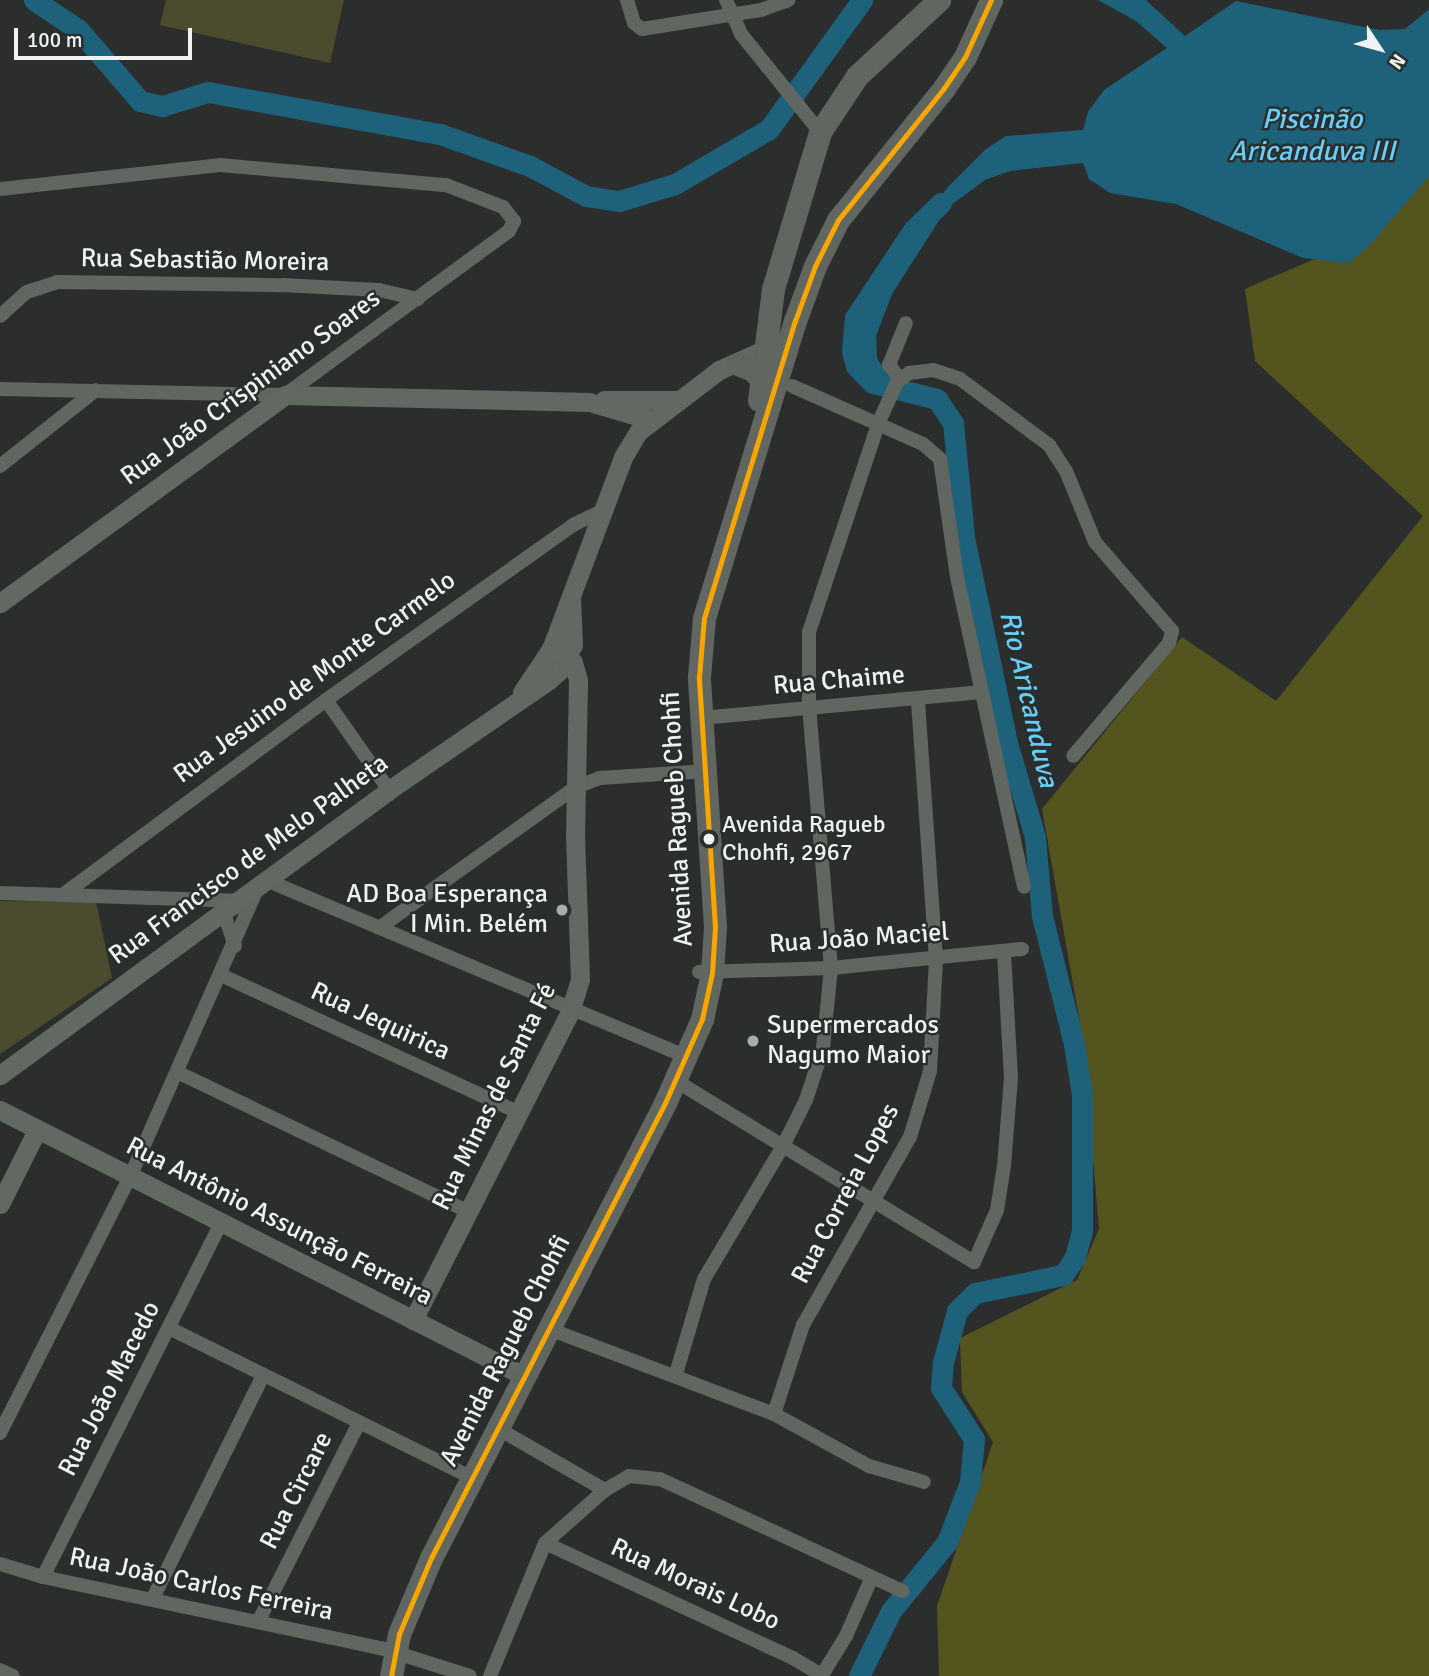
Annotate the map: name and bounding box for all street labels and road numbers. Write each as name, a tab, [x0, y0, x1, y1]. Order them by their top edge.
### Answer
street label: Rua Sebastião Moreira	[80, 243, 330, 279]
street label: Rua João Crispiniano Soares	[115, 283, 387, 493]
street label: Rua Jesuino de Monte Carmelo	[168, 565, 462, 791]
street label: Rua Chaime	[772, 660, 906, 702]
street label: Avenida Ragueb Chohfi	[656, 691, 700, 947]
street label: Rua Francisco de Melo Palheta	[103, 748, 395, 972]
street label: Rua João Maciel	[768, 917, 950, 961]
street label: Rua Jequirica	[305, 976, 455, 1068]
street label: Rua Minas de Santa Fé	[426, 978, 564, 1216]
street label: Rua Correia Lopes	[785, 1099, 907, 1289]
street label: Rua Antônio Assunção Ferreira	[121, 1131, 437, 1313]
street label: Avenida Ragueb Chohfi	[434, 1230, 578, 1472]
street label: Rua João Macedo	[52, 1296, 168, 1482]
street label: Rua Circare	[254, 1427, 340, 1555]
street label: Rua Morais Lobo	[605, 1532, 785, 1638]
street label: Rua João Carlos Ferreira	[66, 1542, 336, 1628]

